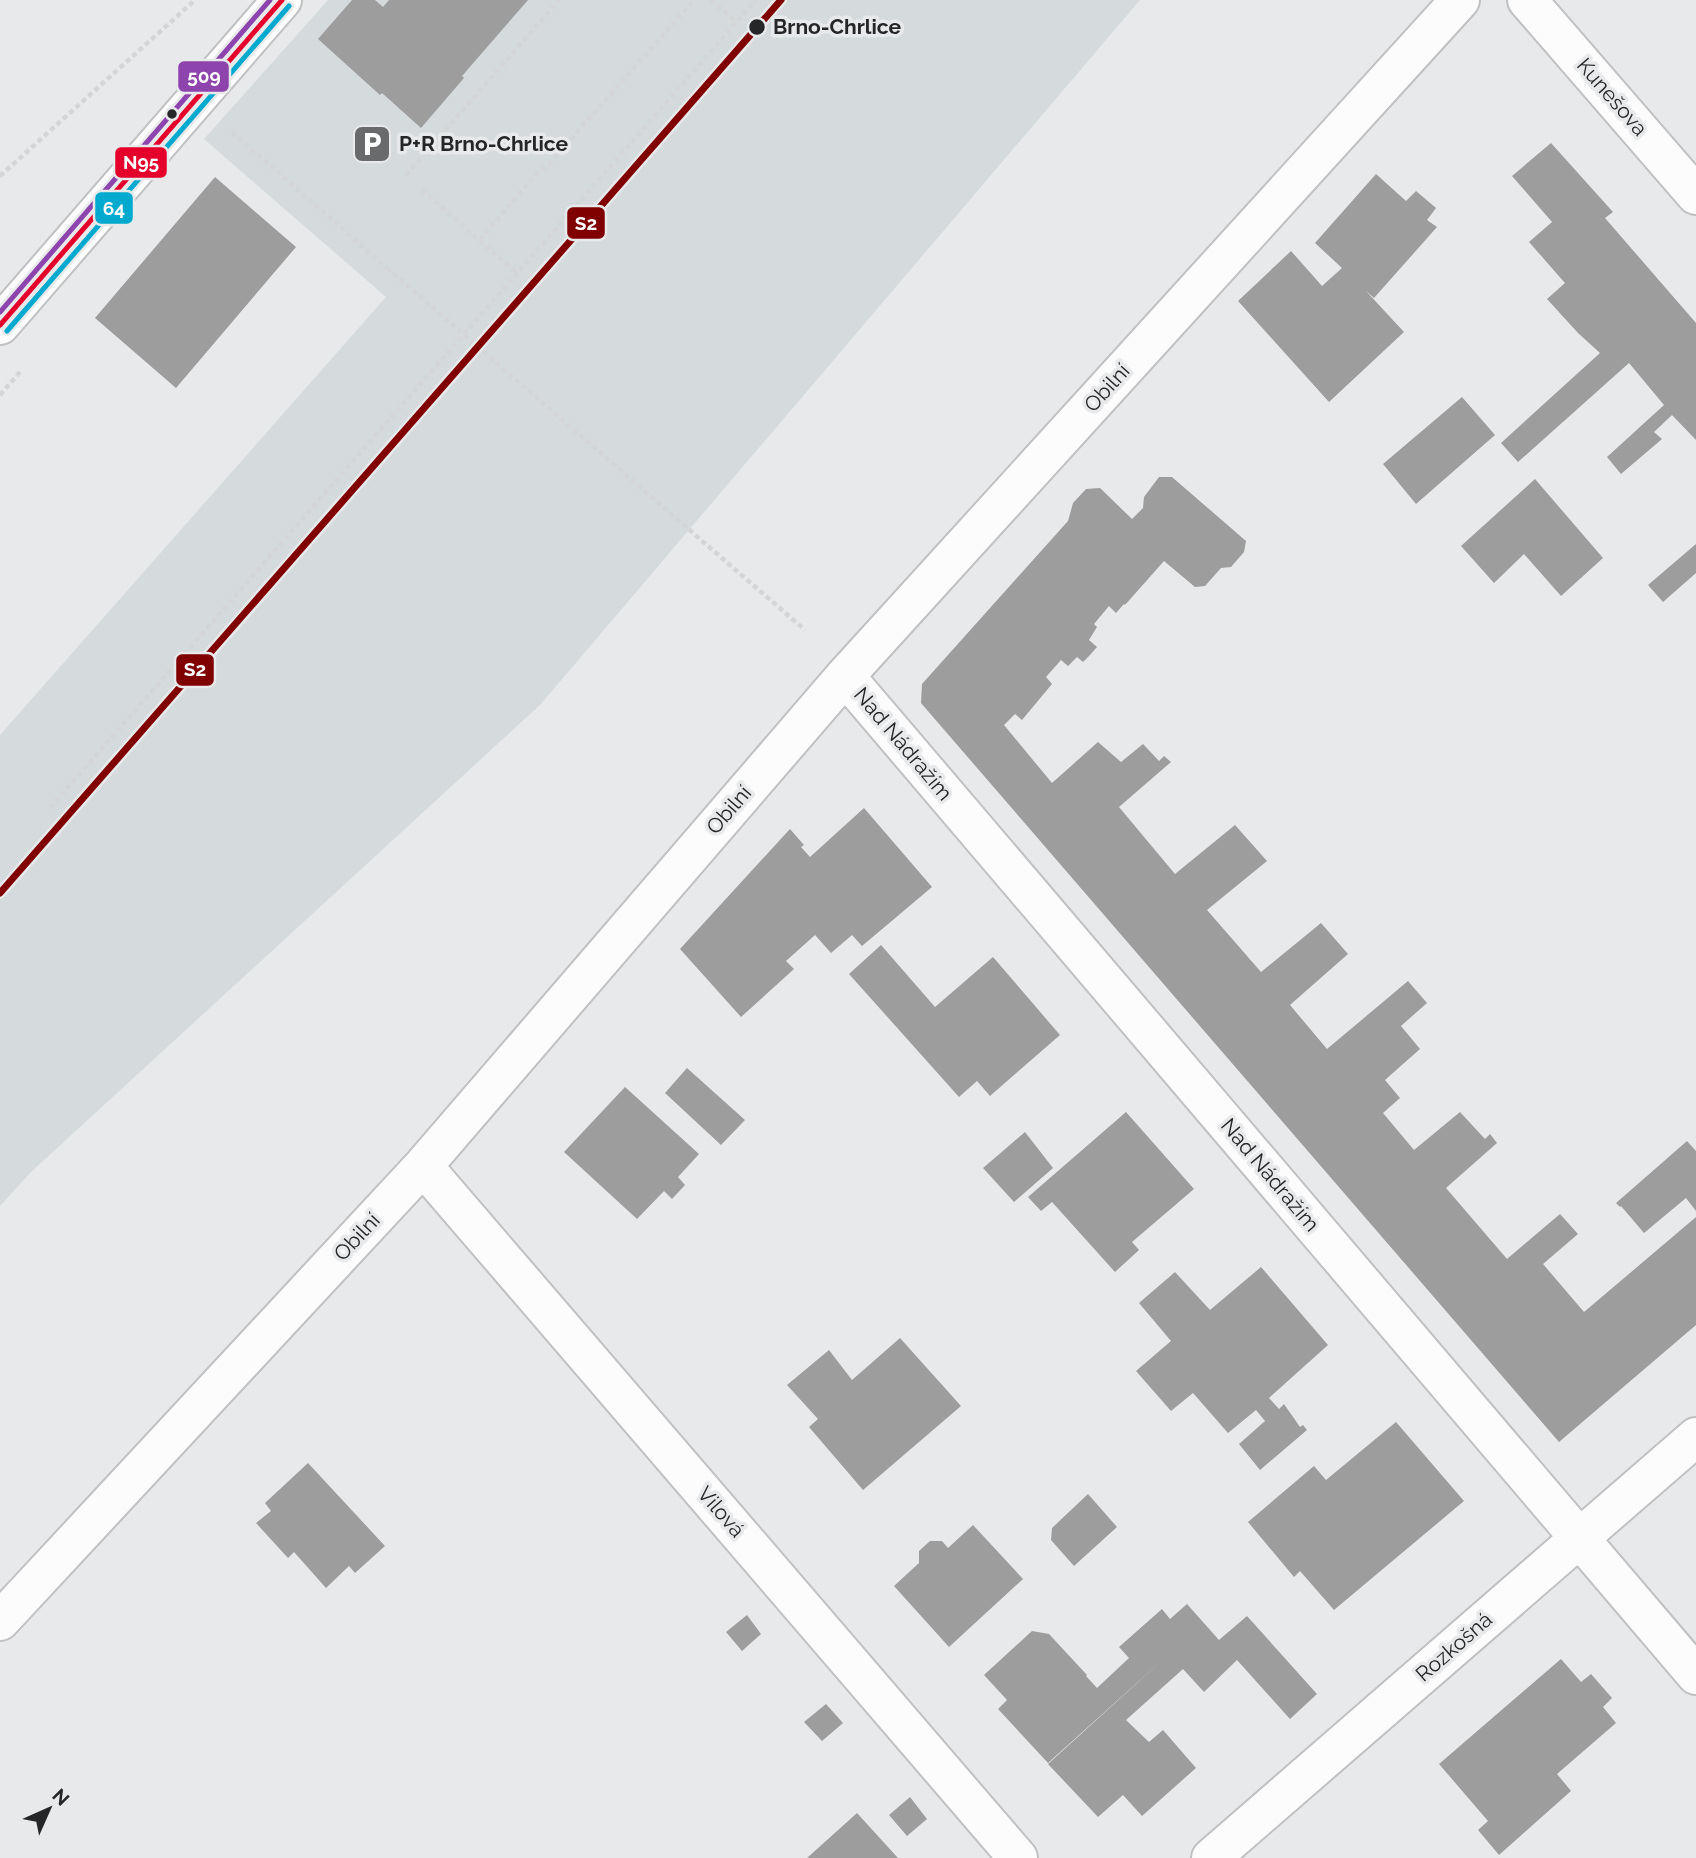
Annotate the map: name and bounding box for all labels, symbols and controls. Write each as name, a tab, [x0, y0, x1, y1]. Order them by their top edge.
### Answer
place label: Brno-Chrlice	[773, 14, 902, 39]
marker: Brno-Chrlice	[747, 17, 767, 37]
street label: Kunešova	[1572, 53, 1653, 141]
line badge: 509	[177, 60, 230, 93]
text: 509	[187, 65, 221, 87]
unlabelled marker	[165, 107, 179, 121]
parking icon: P+R Brno-Chrlice	[351, 123, 393, 165]
place label: P+R Brno-Chrlice	[399, 131, 568, 156]
line badge: N95	[114, 146, 168, 179]
text: N95	[123, 151, 159, 173]
line badge: 64	[94, 191, 134, 225]
text: 64	[103, 197, 125, 219]
line badge: S2	[566, 206, 606, 240]
text: S2	[575, 212, 597, 234]
street label: Obilní	[1079, 358, 1135, 417]
line badge: S2	[175, 653, 215, 687]
text: S2	[184, 658, 206, 680]
street label: Nad Nádražím	[849, 682, 958, 805]
street label: Obilní	[701, 780, 757, 839]
street label: Nad Nádražím	[1216, 1113, 1325, 1236]
street label: Obilní	[328, 1207, 385, 1266]
street label: Vilová	[693, 1481, 750, 1542]
street label: Rozkošná	[1410, 1607, 1497, 1687]
north arrow	[14, 1774, 84, 1844]
text: N	[48, 1784, 74, 1810]

